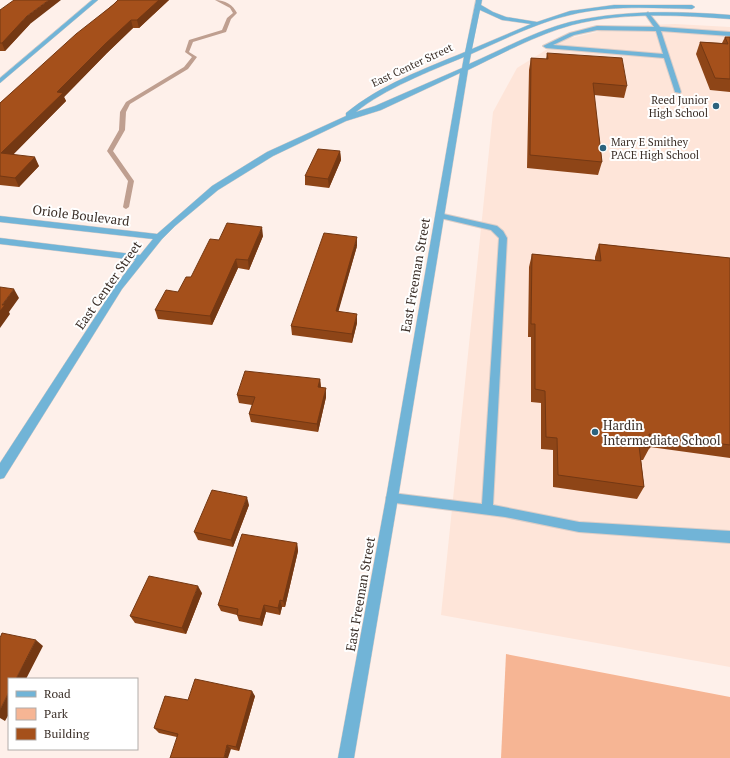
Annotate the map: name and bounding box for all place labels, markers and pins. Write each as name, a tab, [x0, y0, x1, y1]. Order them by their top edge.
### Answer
place label: Reed Junior High School	[649, 93, 709, 120]
marker: Reed Junior High School	[711, 101, 721, 111]
place label: Mary E Smithey PACE High School	[611, 135, 699, 162]
marker: Mary E Smithey PACE High School	[598, 143, 608, 153]
place label: Hardin Intermediate School	[603, 416, 721, 449]
marker: Hardin Intermediate School	[590, 427, 600, 437]

